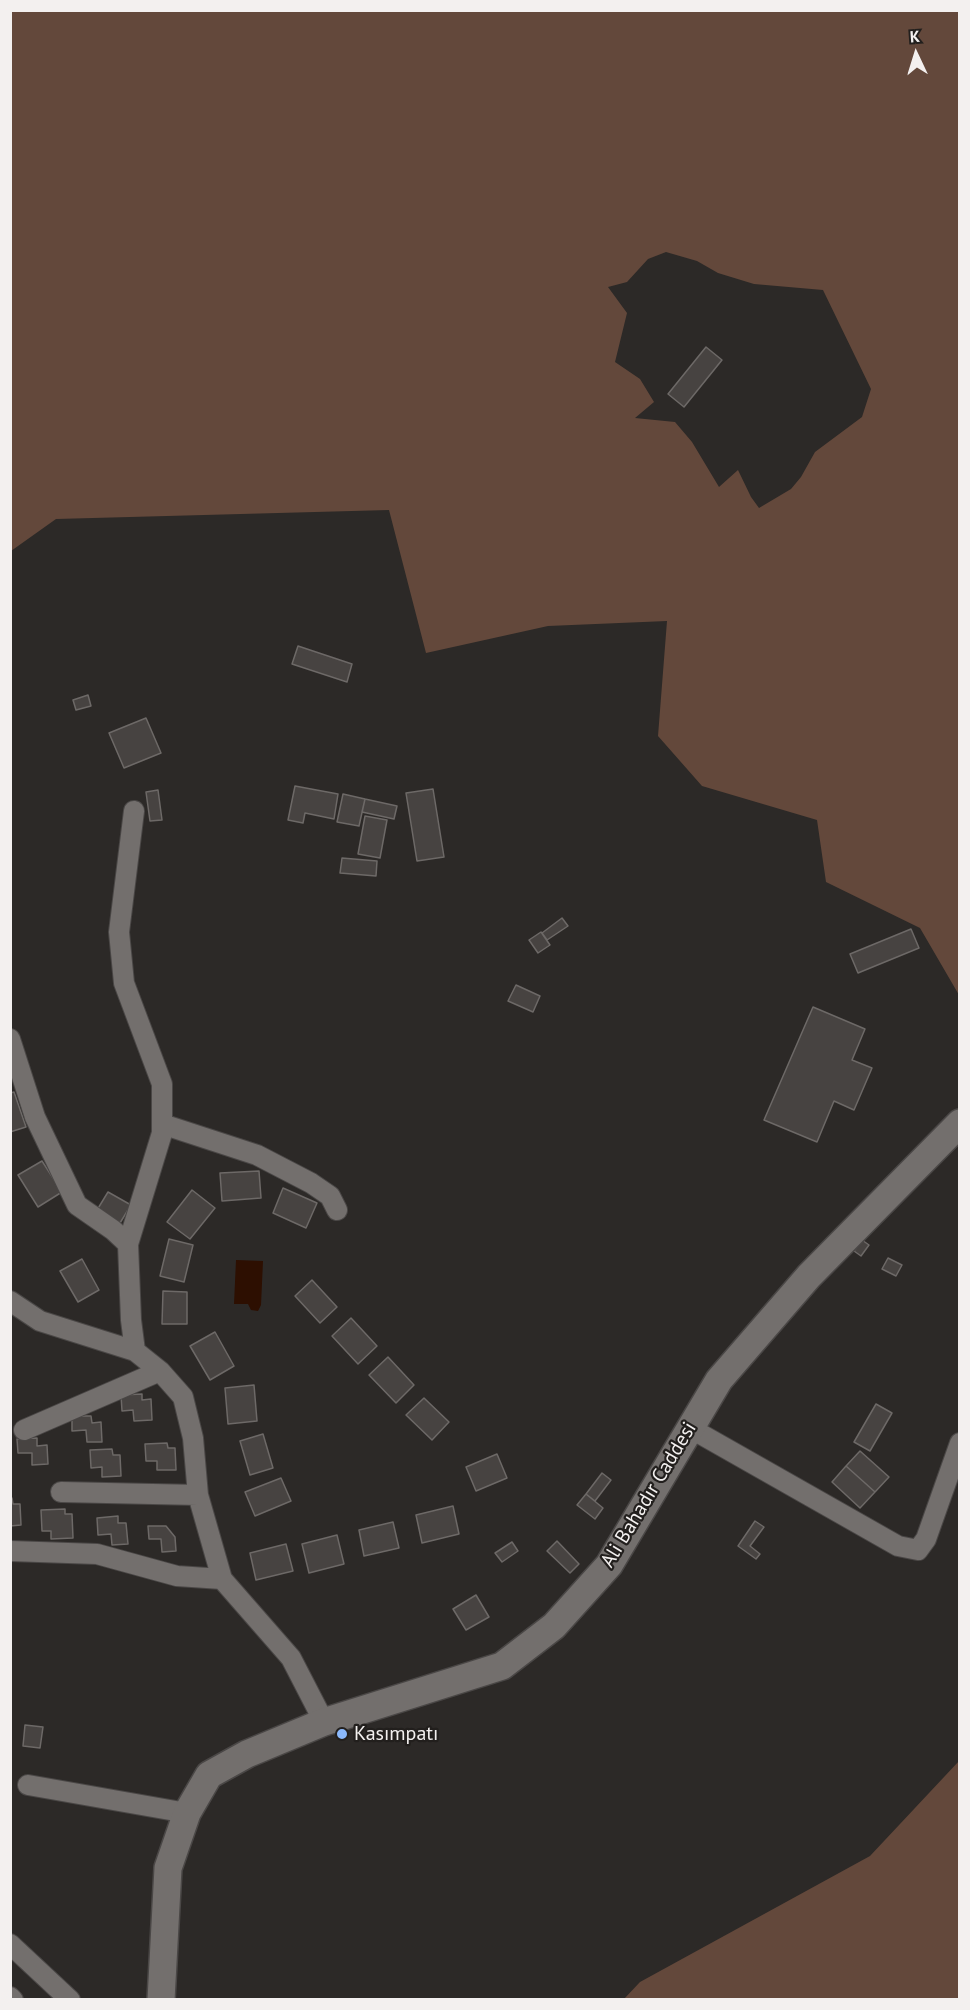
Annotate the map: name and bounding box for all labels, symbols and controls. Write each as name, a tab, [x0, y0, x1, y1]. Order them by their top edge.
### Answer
north arrow	[886, 24, 946, 84]
text: K	[909, 26, 920, 46]
street label: Ali Bahadır Caddesi	[596, 1418, 702, 1572]
place label: Kasımpatı	[354, 1722, 438, 1746]
marker: Kasımpatı	[335, 1727, 349, 1741]

